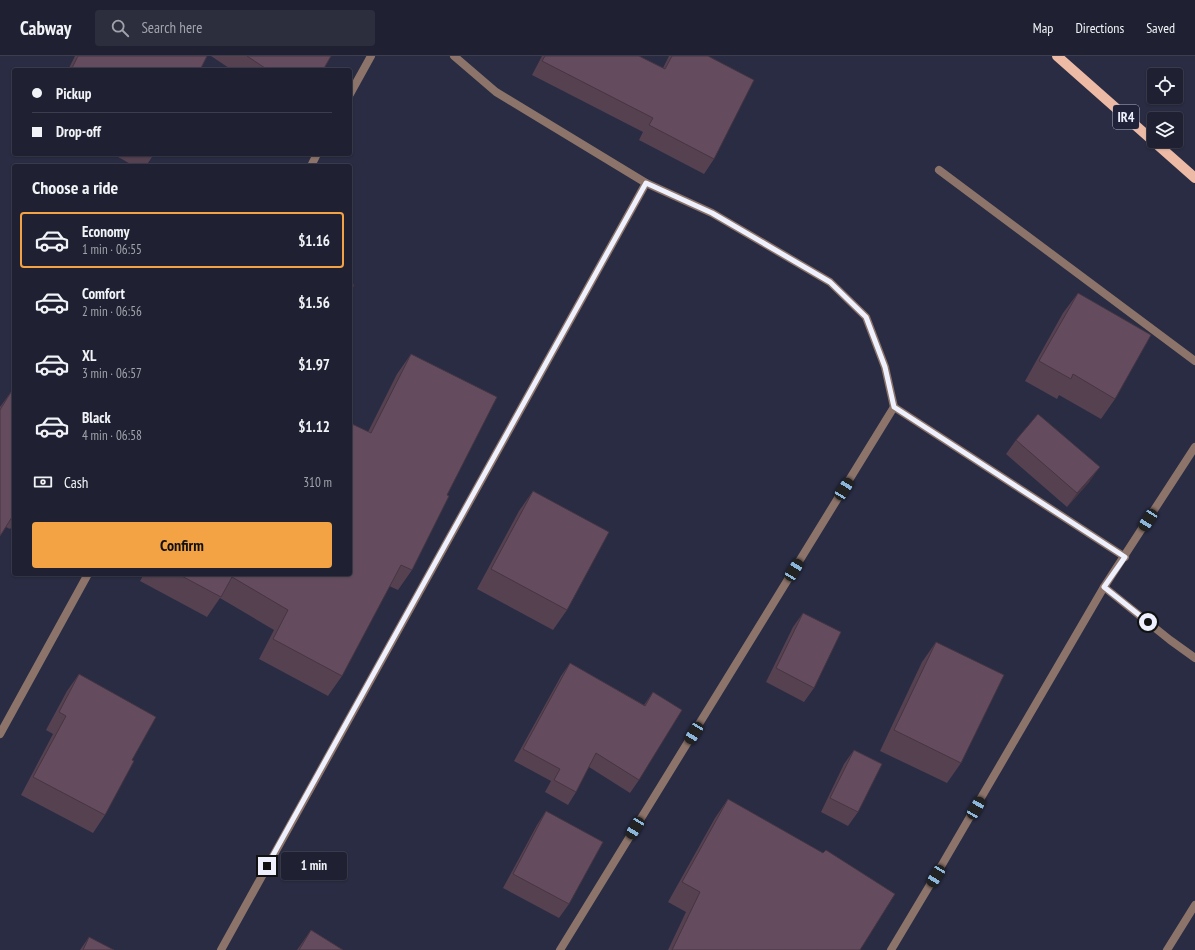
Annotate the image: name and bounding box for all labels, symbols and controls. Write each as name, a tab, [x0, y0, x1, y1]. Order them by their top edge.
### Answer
search box	[95, 10, 375, 46]
text: Cabway	[20, 16, 71, 40]
icon: search	[109, 17, 131, 39]
text: Search here	[141, 18, 202, 37]
text: Map	[1033, 19, 1053, 37]
text: Directions	[1075, 19, 1124, 37]
text: Saved	[1146, 19, 1175, 37]
map controls	[1147, 68, 1183, 148]
button: locate	[1147, 68, 1183, 104]
text: Pickup	[56, 84, 91, 103]
road number: IR4	[1113, 105, 1139, 129]
button: layers	[1147, 112, 1183, 148]
text: Drop-off	[56, 122, 101, 141]
text: Choose a ride	[32, 176, 118, 199]
icon: car	[34, 222, 70, 258]
text: Economy	[82, 222, 130, 241]
text: $1.16	[298, 231, 330, 250]
text: 1 min · 06:55	[82, 241, 142, 258]
icon: car	[34, 284, 70, 320]
text: Comfort	[82, 284, 125, 303]
text: $1.56	[298, 293, 330, 312]
text: 2 min · 06:56	[82, 303, 142, 320]
icon: car	[34, 346, 70, 382]
text: XL	[82, 346, 96, 365]
text: $1.97	[298, 355, 330, 374]
text: 3 min · 06:57	[82, 365, 142, 382]
icon: car	[34, 408, 70, 444]
text: Black	[82, 408, 111, 427]
text: $1.12	[298, 417, 330, 436]
text: 4 min · 06:58	[82, 427, 142, 444]
icon: cash	[32, 471, 54, 493]
text: Cash	[64, 473, 88, 492]
text: 310 m	[303, 474, 332, 491]
car	[833, 476, 855, 502]
car	[1136, 507, 1160, 533]
button: Confirm	[32, 522, 332, 568]
car	[783, 557, 805, 583]
route start	[1139, 613, 1157, 631]
car	[683, 720, 705, 746]
car	[965, 795, 987, 821]
car	[624, 815, 646, 841]
callout: 1 min	[281, 852, 347, 880]
route end	[258, 857, 276, 875]
text: 1 min	[301, 857, 327, 874]
car	[925, 863, 947, 889]

